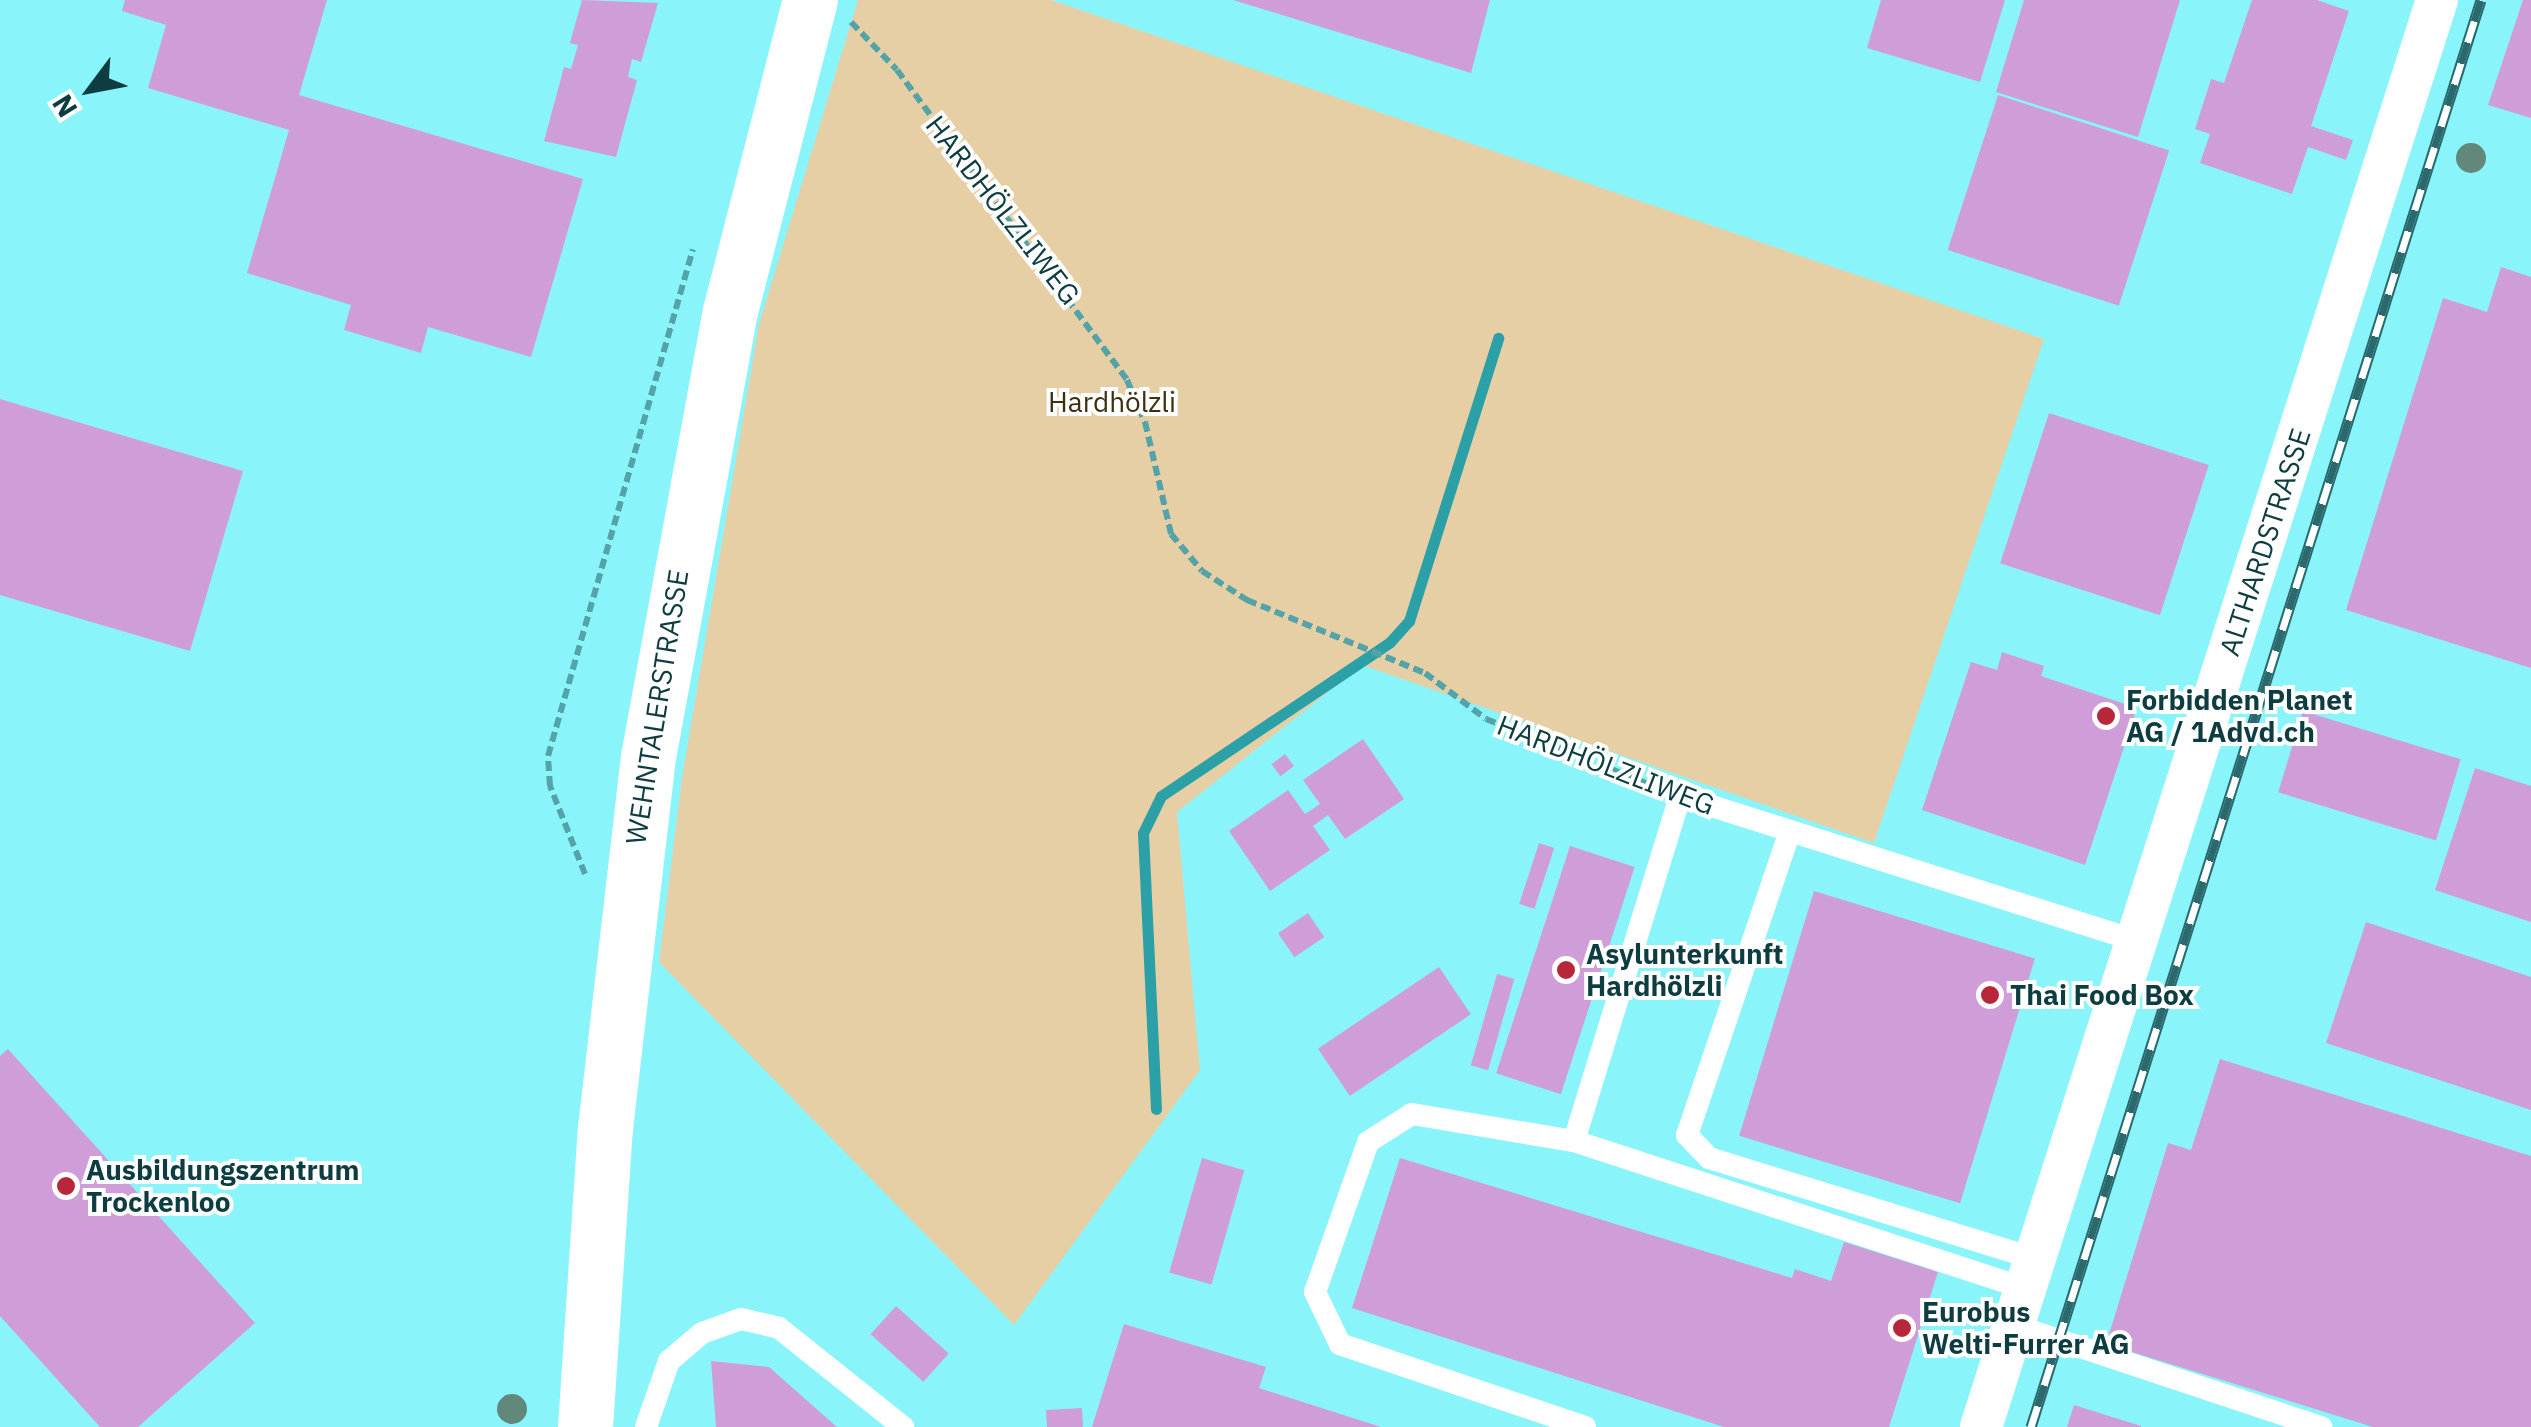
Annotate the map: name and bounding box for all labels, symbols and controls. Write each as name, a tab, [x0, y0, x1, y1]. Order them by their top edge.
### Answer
north arrow	[40, 40, 140, 140]
text: N	[43, 88, 85, 125]
street label: HARDHÖLZLIWEG	[919, 109, 1087, 311]
park label: Hardhölzli	[1048, 385, 1176, 419]
street label: ALTHARDSTRASSE	[2212, 424, 2318, 660]
street label: WEHNTALERSTRASSE	[619, 567, 695, 847]
place label: Forbidden Planet AG / 1Advd.ch	[2126, 683, 2353, 749]
marker: Forbidden Planet AG / 1Advd.ch	[2095, 705, 2117, 727]
street label: HARDHÖLZLIWEG	[1492, 708, 1720, 822]
place label: Asylunterkunft Hardhölzli	[1586, 937, 1784, 1003]
marker: Asylunterkunft Hardhölzli	[1555, 959, 1577, 981]
place label: Thai Food Box	[2010, 978, 2194, 1012]
marker: Thai Food Box	[1979, 984, 2001, 1006]
place label: Ausbildungszentrum Trockenloo	[86, 1153, 360, 1219]
marker: Ausbildungszentrum Trockenloo	[55, 1175, 77, 1197]
place label: Eurobus Welti-Furrer AG	[1922, 1295, 2130, 1361]
marker: Eurobus Welti-Furrer AG	[1891, 1317, 1913, 1339]

